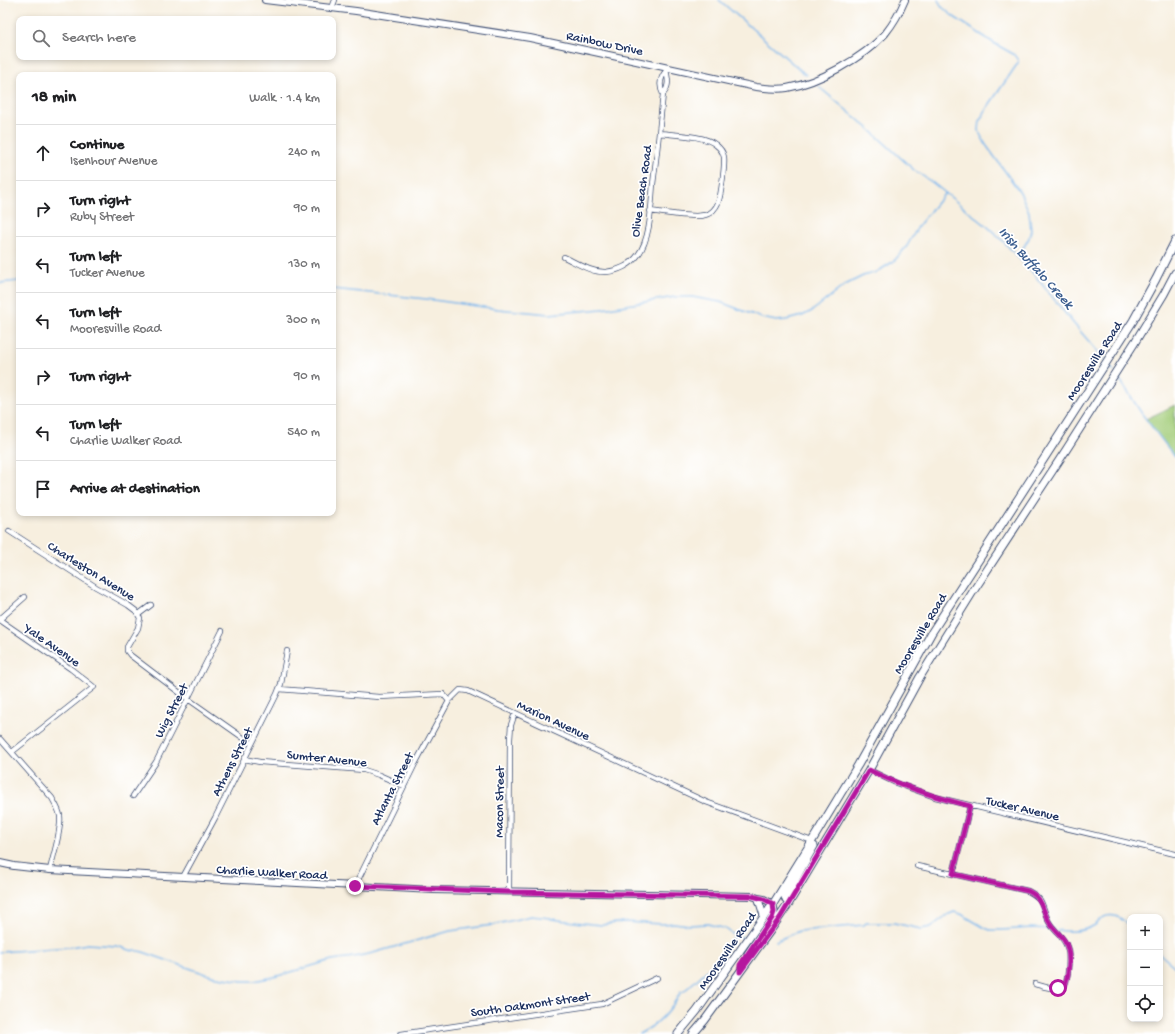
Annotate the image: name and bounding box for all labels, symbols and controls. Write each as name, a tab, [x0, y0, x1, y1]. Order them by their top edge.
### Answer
search box	[16, 16, 336, 60]
icon: search	[30, 27, 52, 49]
text: Search here	[62, 29, 136, 47]
street label: Rainbow Drive	[565, 29, 645, 60]
text: 18 min	[32, 88, 76, 108]
text: Walk · 1.4 km	[249, 91, 320, 106]
text: Continue	[70, 136, 124, 154]
icon: ahead	[32, 142, 54, 164]
street label: Olive Beach Road	[629, 143, 657, 238]
text: 240 m	[288, 145, 320, 160]
text: Isenhour Avenue	[70, 154, 157, 169]
text: Turn right	[70, 192, 130, 210]
icon: right	[32, 198, 54, 220]
text: 90 m	[294, 201, 320, 216]
text: Ruby Street	[70, 210, 134, 225]
water label: Irish Buffalo Creek	[994, 224, 1078, 314]
text: Turn left	[70, 248, 121, 266]
icon: left	[32, 254, 54, 276]
text: 130 m	[288, 257, 320, 272]
text: Tucker Avenue	[70, 266, 145, 281]
text: Turn left	[70, 304, 121, 322]
icon: left	[32, 310, 54, 332]
text: 300 m	[286, 313, 320, 328]
street label: Mooresville Road	[1064, 318, 1127, 404]
text: Mooresville Road	[70, 322, 161, 337]
icon: right	[32, 366, 54, 388]
text: Turn right	[70, 368, 130, 386]
text: 90 m	[294, 369, 320, 384]
text: Turn left	[70, 416, 121, 434]
icon: left	[32, 422, 54, 444]
text: 540 m	[287, 425, 320, 440]
text: Charlie Walker Road	[70, 434, 181, 449]
icon: arrive	[32, 478, 54, 500]
text: Arrive at destination	[70, 480, 200, 498]
street label: Charleston Avenue	[44, 539, 138, 605]
street label: Mooresville Road	[891, 590, 952, 677]
street label: Yale Avenue	[20, 621, 83, 671]
street label: Wig Street	[152, 680, 193, 741]
street label: Marion Avenue	[514, 698, 592, 745]
street label: Athens Street	[209, 724, 258, 799]
street label: Sumter Avenue	[286, 748, 368, 771]
street label: Atlanta Street	[368, 749, 419, 828]
street label: Macon Street	[492, 765, 509, 838]
street label: Tucker Avenue	[983, 793, 1061, 825]
street label: Charlie Walker Road	[216, 863, 329, 884]
route end	[346, 877, 364, 895]
street label: Mooresville Road	[696, 909, 761, 993]
map controls	[1127, 914, 1163, 1022]
button: +	[1127, 914, 1163, 950]
button: −	[1127, 950, 1163, 986]
route start	[1049, 979, 1067, 997]
button: locate	[1127, 986, 1163, 1022]
street label: South Oakmont Street	[470, 989, 593, 1021]

